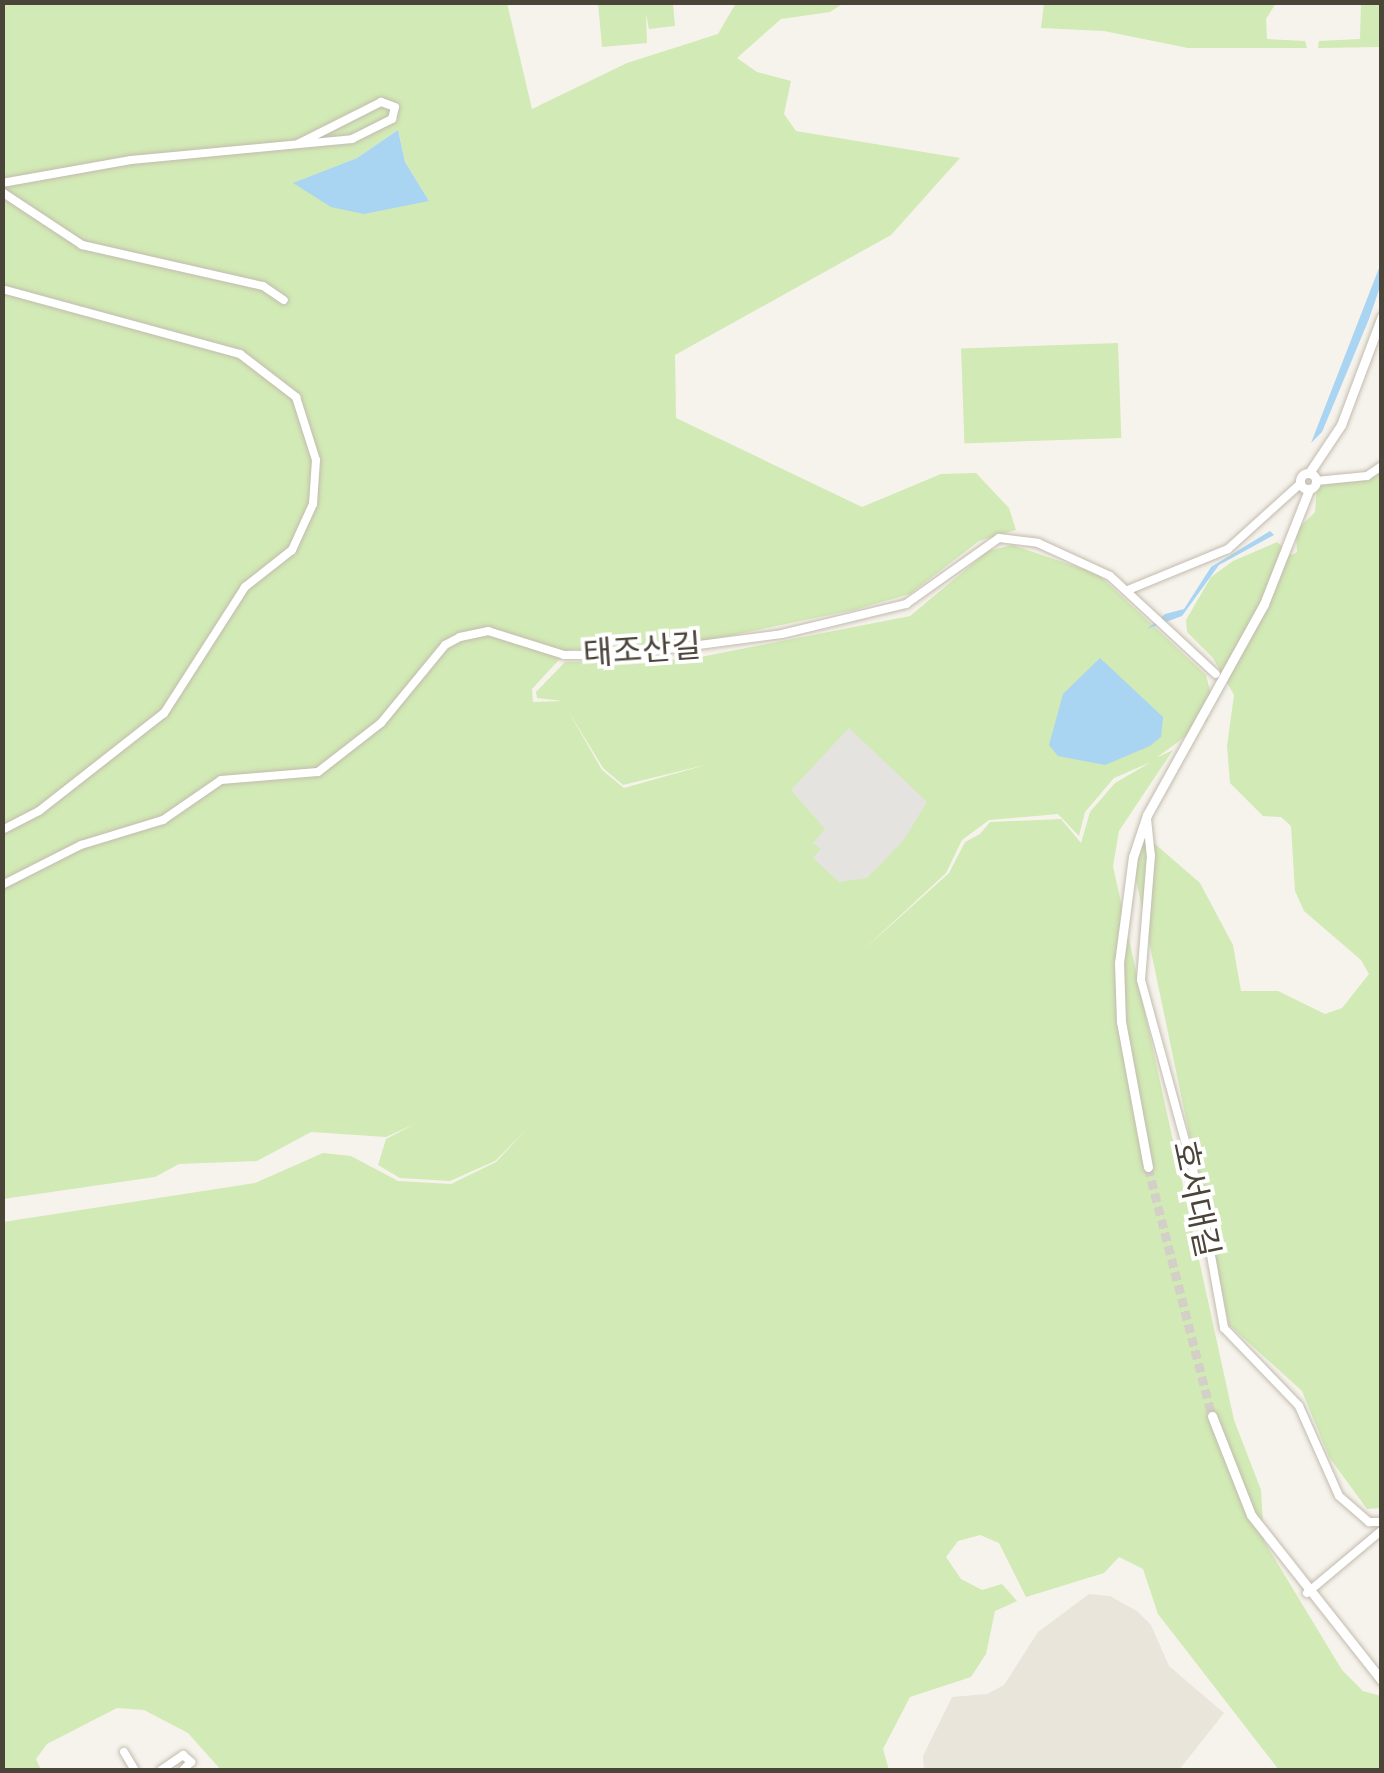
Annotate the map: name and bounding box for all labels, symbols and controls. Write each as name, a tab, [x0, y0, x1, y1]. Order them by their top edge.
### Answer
street label: 태조산길	[582, 627, 702, 673]
street label: 호서대길	[1165, 1137, 1227, 1261]

